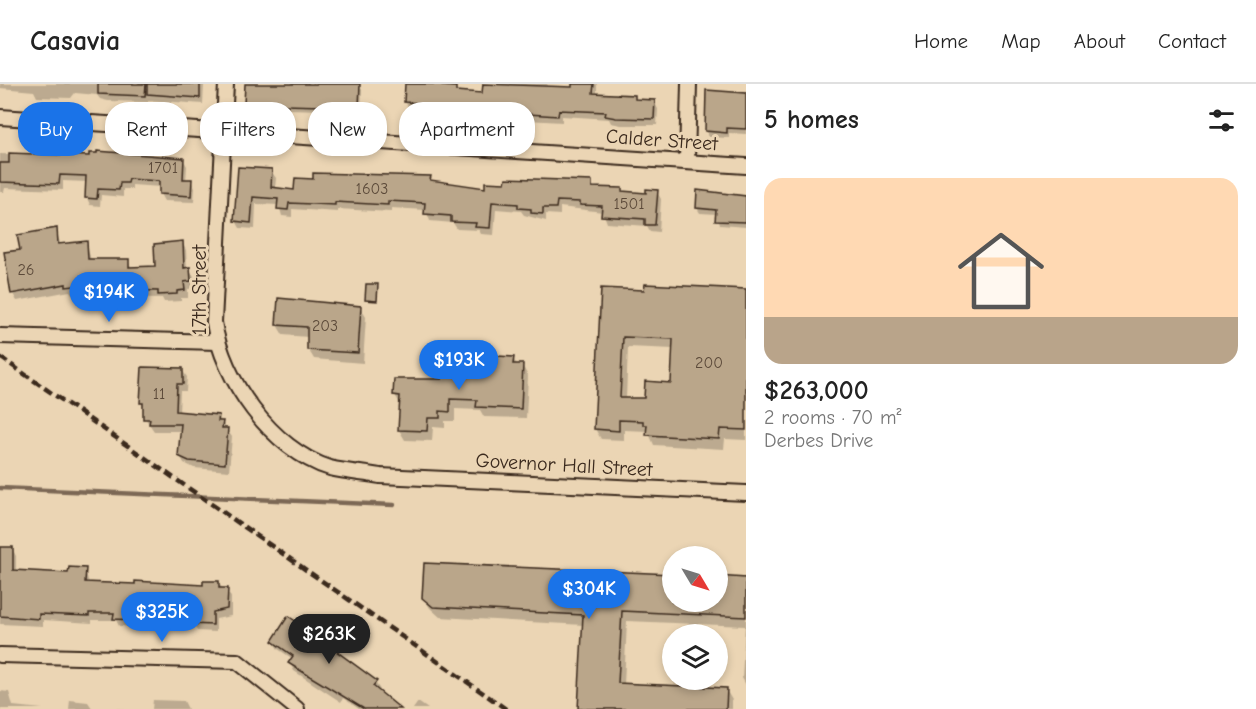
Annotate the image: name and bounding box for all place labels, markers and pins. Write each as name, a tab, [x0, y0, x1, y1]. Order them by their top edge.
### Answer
pin: $194K	[67, 272, 151, 323]
pin: $193K	[417, 340, 501, 391]
pin: $304K	[547, 569, 631, 620]
pin: $325K	[120, 592, 204, 643]
pin: $263K	[287, 614, 371, 665]

